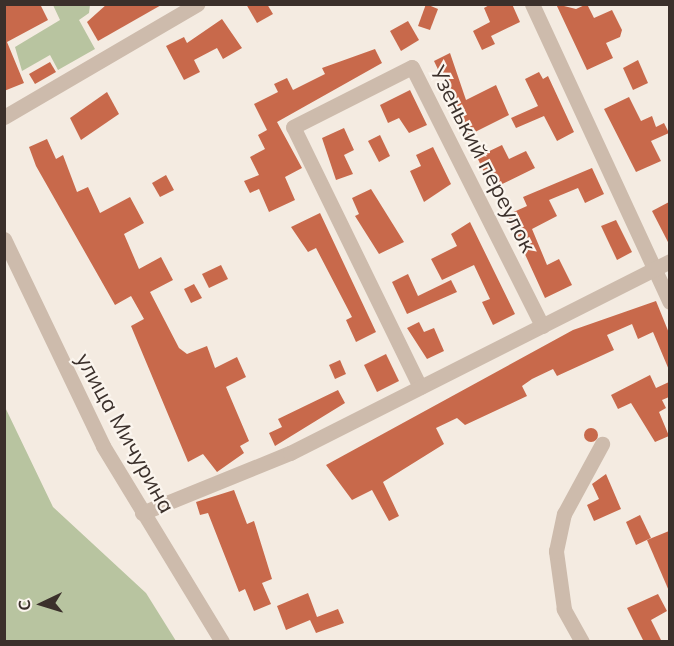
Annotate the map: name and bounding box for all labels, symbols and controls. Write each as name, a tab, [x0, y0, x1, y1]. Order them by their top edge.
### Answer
street label: Узенький переулок	[425, 61, 541, 257]
street label: улица Мичурина	[70, 348, 180, 518]
north arrow	[12, 574, 72, 634]
text: С	[14, 599, 34, 611]

